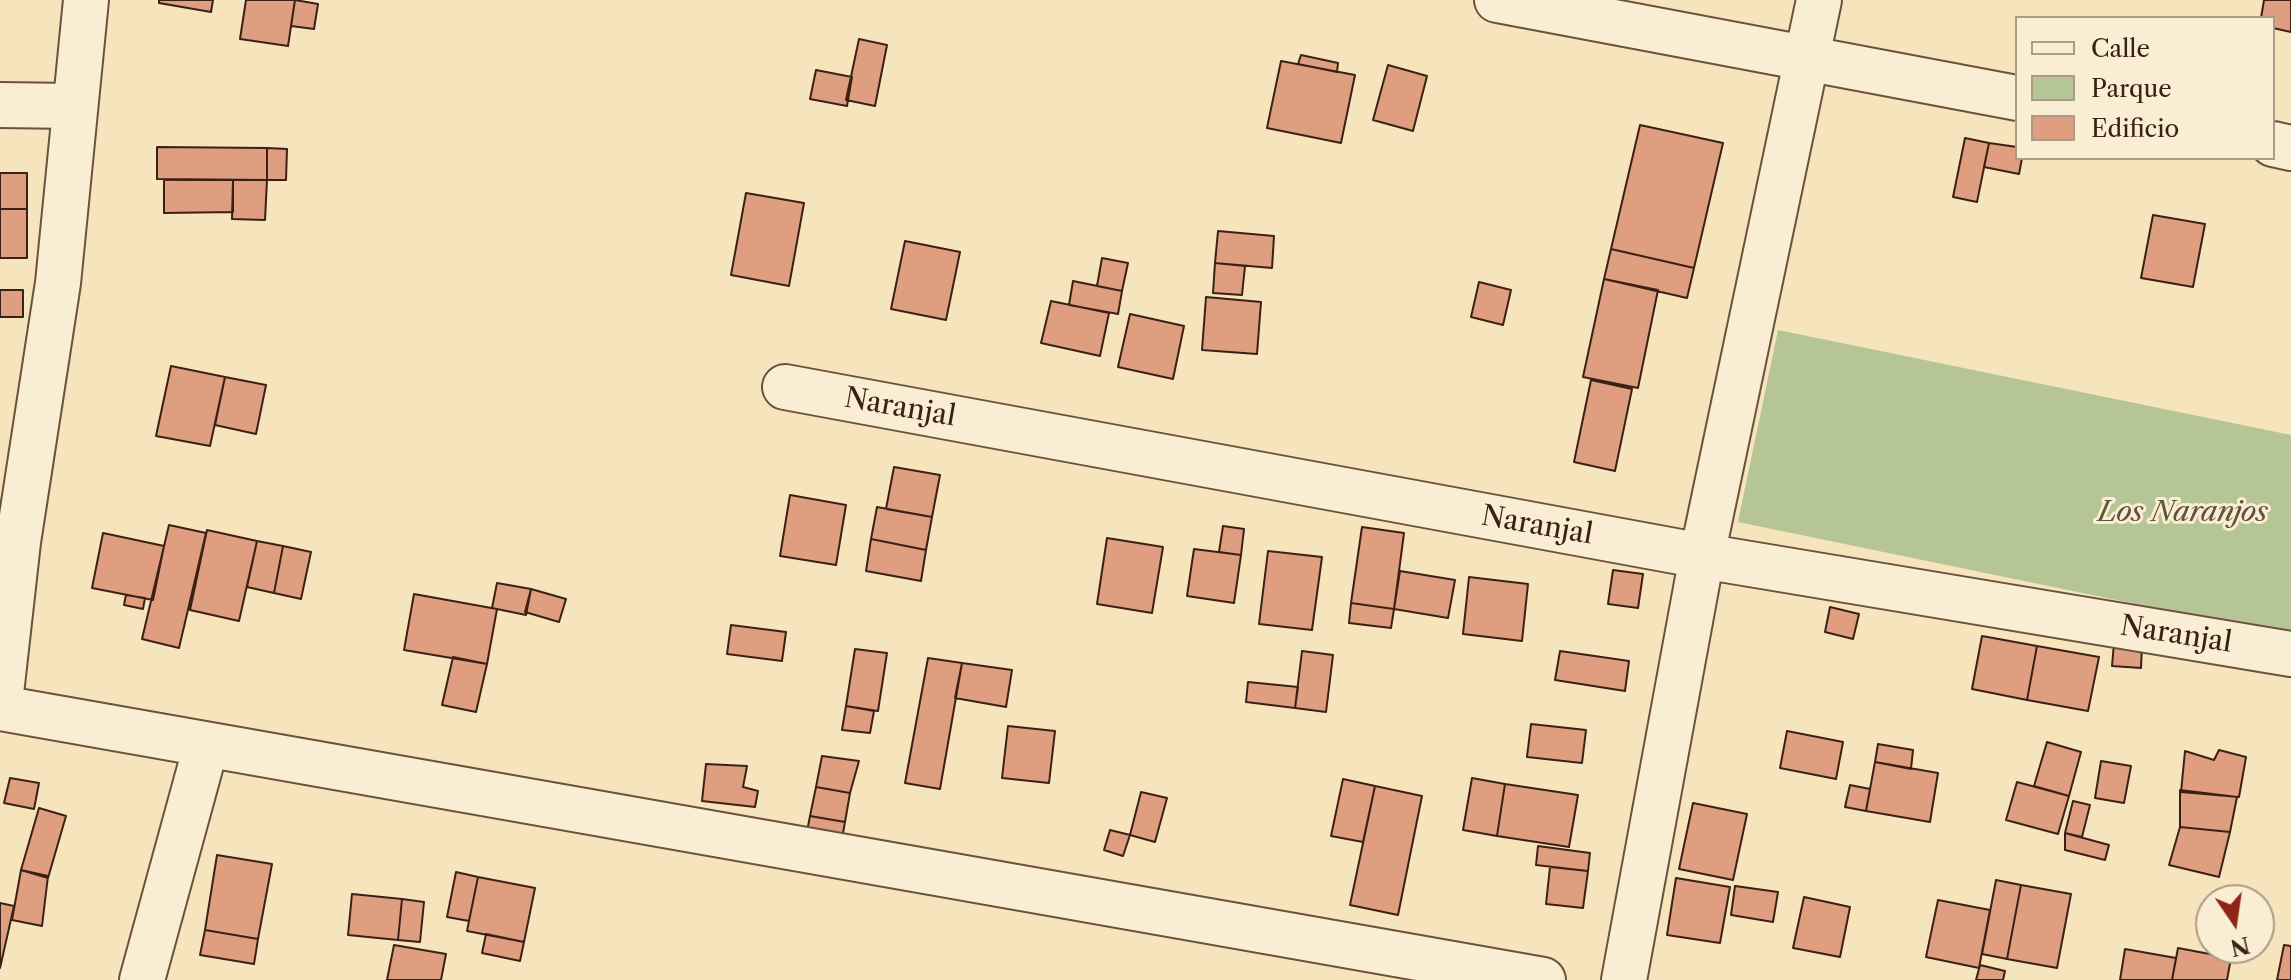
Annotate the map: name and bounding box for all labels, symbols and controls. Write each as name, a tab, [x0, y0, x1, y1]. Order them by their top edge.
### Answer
legend	[2015, 16, 2275, 160]
text: Calle	[2091, 34, 2150, 63]
text: Parque	[2091, 74, 2172, 103]
text: Edificio	[2091, 114, 2179, 143]
street label: Naranjal	[842, 382, 958, 434]
park label: Los Naranjos	[2098, 496, 2268, 530]
street label: Naranjal	[1479, 500, 1595, 552]
street label: Naranjal	[2118, 610, 2234, 660]
north arrow	[2195, 884, 2275, 964]
text: N	[2228, 931, 2252, 961]

